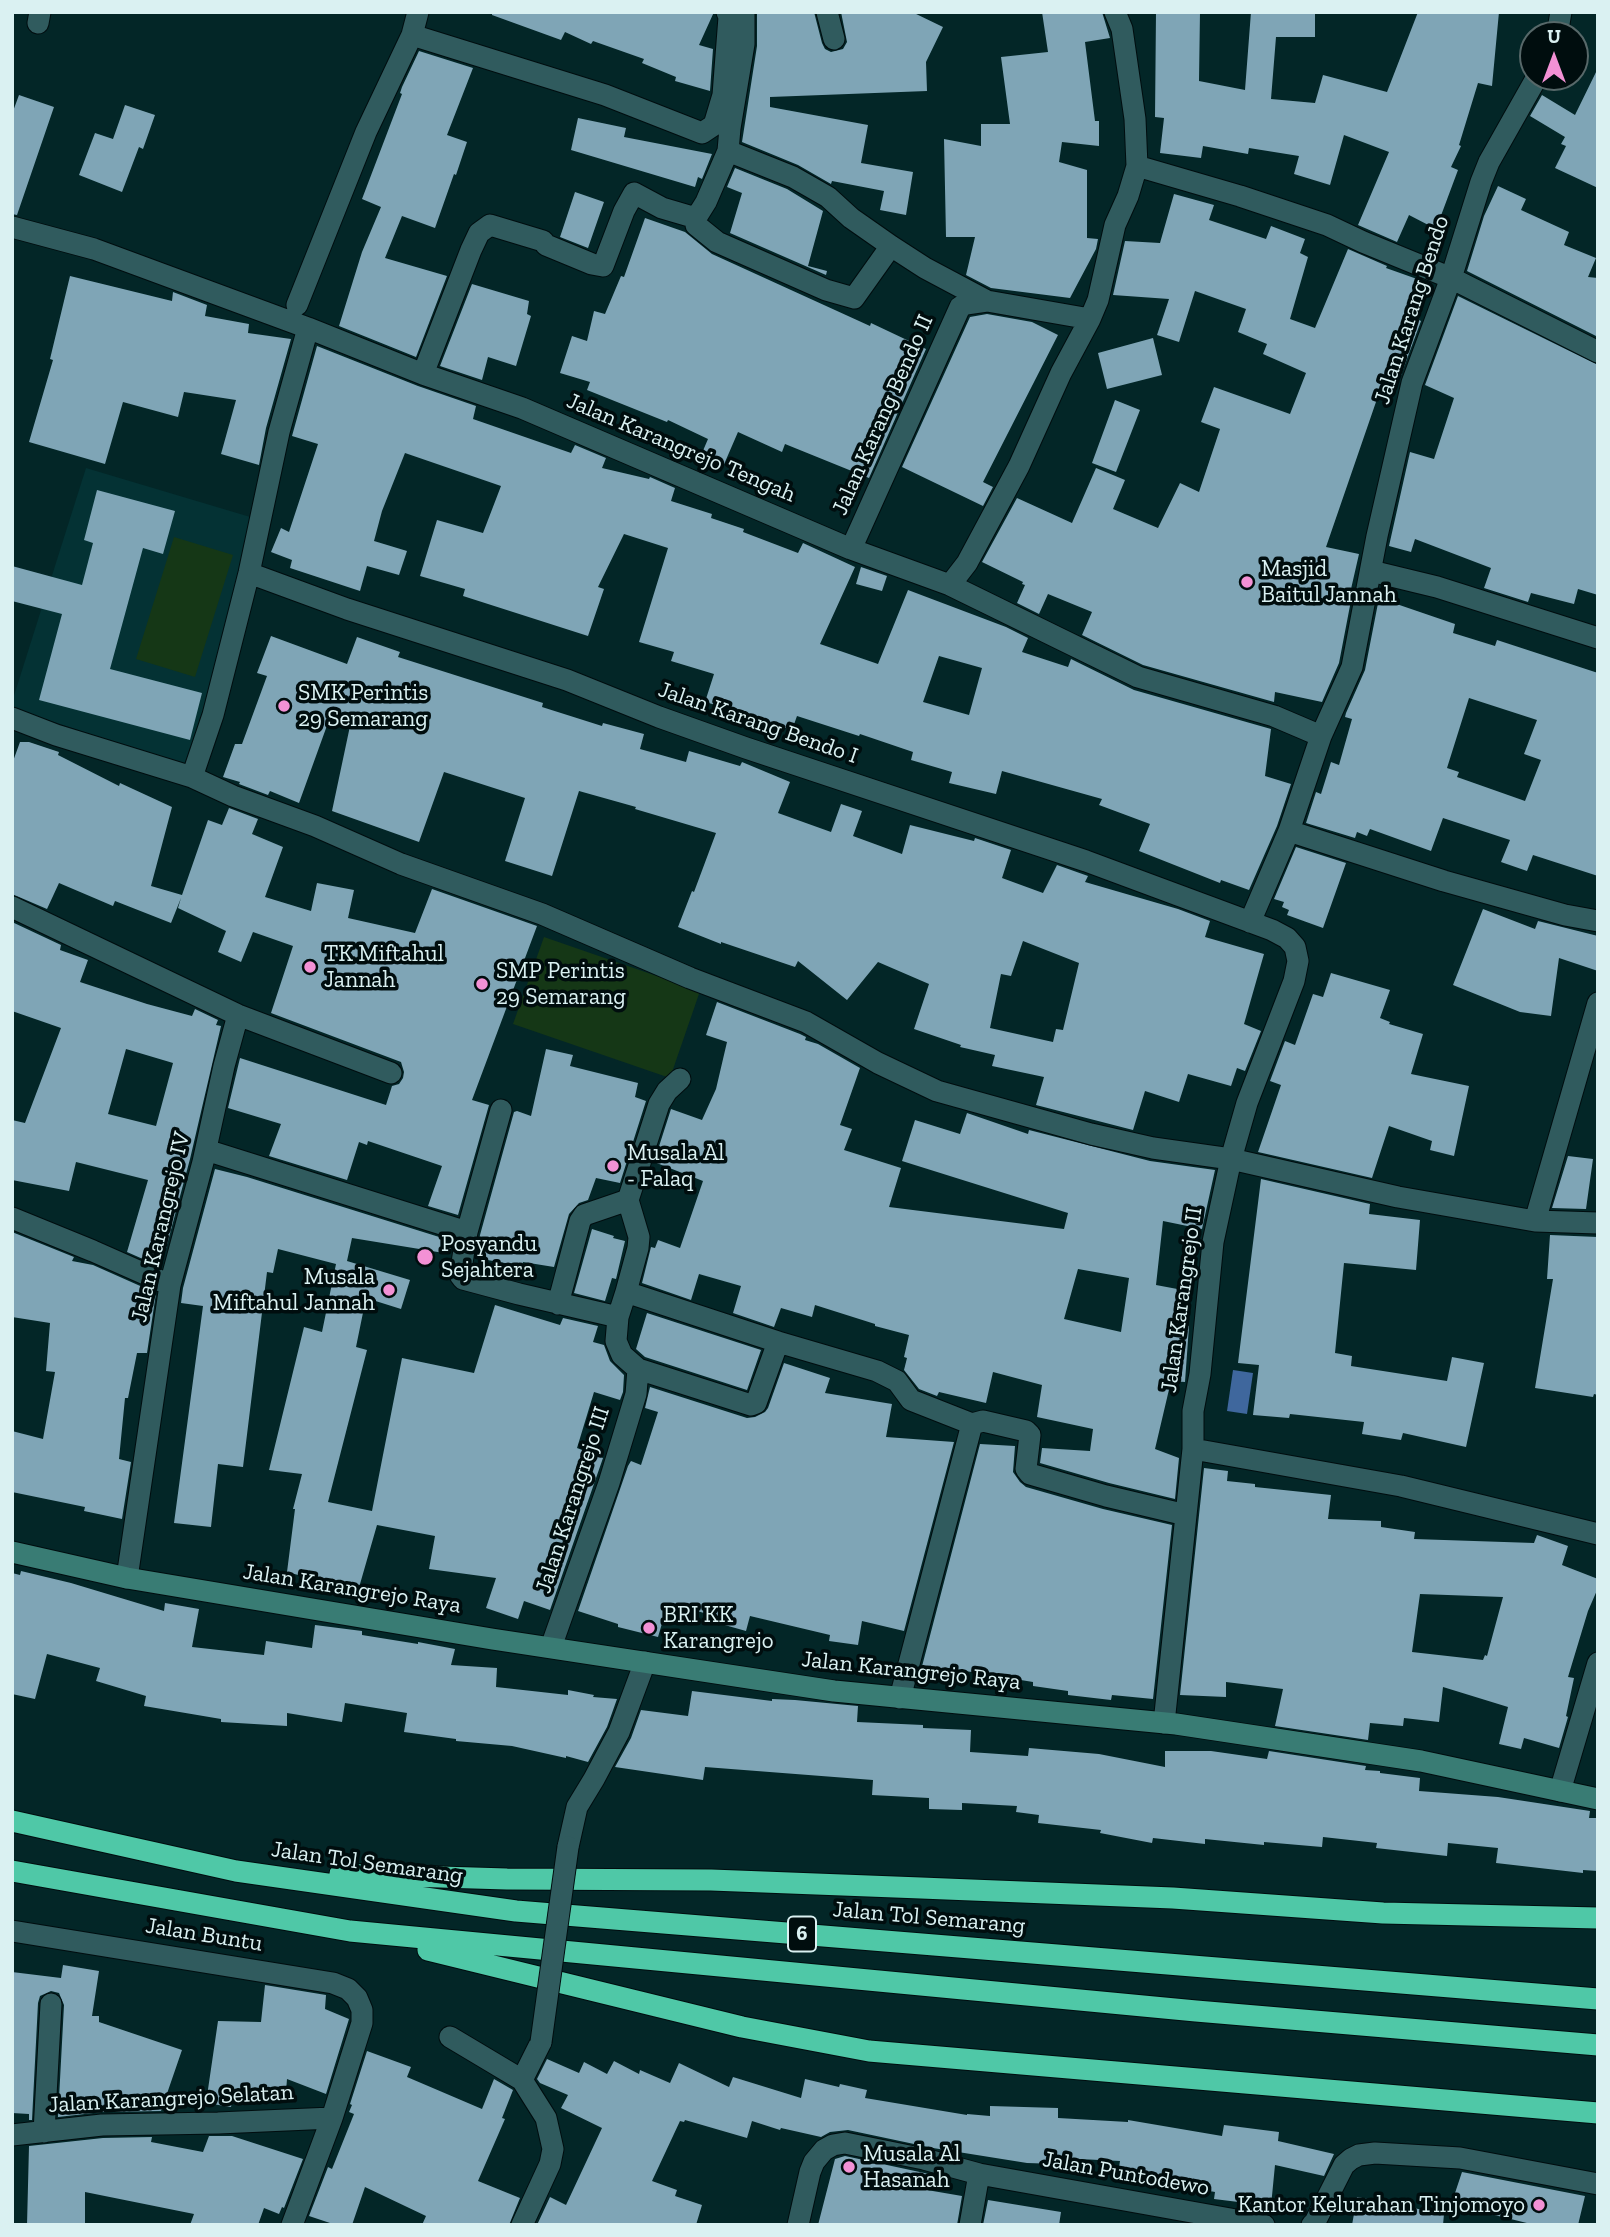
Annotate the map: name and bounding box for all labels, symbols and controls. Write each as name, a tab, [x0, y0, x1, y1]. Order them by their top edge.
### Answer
north arrow	[1519, 21, 1589, 91]
text: U	[1547, 25, 1561, 48]
street label: Jalan Karang Bendo	[1369, 212, 1455, 408]
street label: Jalan Karang Bendo II	[826, 310, 940, 520]
street label: Jalan Karangrejo Tengah	[563, 387, 799, 509]
place label: Masjid Baitul Jannah	[1261, 555, 1397, 609]
marker: Masjid Baitul Jannah	[1239, 574, 1255, 590]
street label: Jalan Karang Bendo I	[655, 676, 861, 770]
place label: SMK Perintis 29 Semarang	[298, 679, 428, 733]
marker: SMK Perintis 29 Semarang	[276, 698, 292, 714]
place label: TK Miftahul Jannah	[324, 940, 444, 994]
place label: SMP Perintis 29 Semarang	[496, 957, 626, 1011]
marker: TK Miftahul Jannah	[302, 959, 318, 975]
marker: SMP Perintis 29 Semarang	[474, 976, 490, 992]
street label: Jalan Karangrejo IV	[126, 1129, 196, 1325]
place label: Musala Al - Falaq	[627, 1139, 724, 1193]
marker: Musala Al - Falaq	[605, 1158, 621, 1174]
street label: Jalan Karangrejo II	[1155, 1205, 1209, 1395]
place label: Posyandu Sejahtera	[441, 1230, 537, 1284]
marker: Posyandu Sejahtera	[415, 1247, 435, 1267]
place label: Musala Miftahul Jannah	[213, 1263, 375, 1317]
marker: Musala Miftahul Jannah	[381, 1282, 397, 1298]
street label: Jalan Karangrejo III	[530, 1403, 616, 1597]
street label: Jalan Karangrejo Raya	[241, 1558, 463, 1620]
place label: BRI KK Karangrejo	[663, 1601, 773, 1655]
marker: BRI KK Karangrejo	[641, 1620, 657, 1636]
street label: Jalan Karangrejo Raya	[800, 1646, 1022, 1696]
street label: Jalan Tol Semarang	[269, 1836, 465, 1890]
street label: Jalan Tol Semarang	[832, 1896, 1026, 1940]
street label: Jalan Buntu	[144, 1912, 264, 1958]
road number: 6	[788, 1916, 816, 1952]
street label: Jalan Karangrejo Selatan	[48, 2079, 294, 2119]
place label: Musala Al Hasanah	[863, 2140, 960, 2194]
street label: Jalan Puntodewo	[1041, 2146, 1211, 2202]
marker: Musala Al Hasanah	[841, 2159, 857, 2175]
place label: Kantor Kelurahan Tinjomoyo	[1237, 2191, 1525, 2219]
marker: Kantor Kelurahan Tinjomoyo	[1531, 2197, 1547, 2213]

